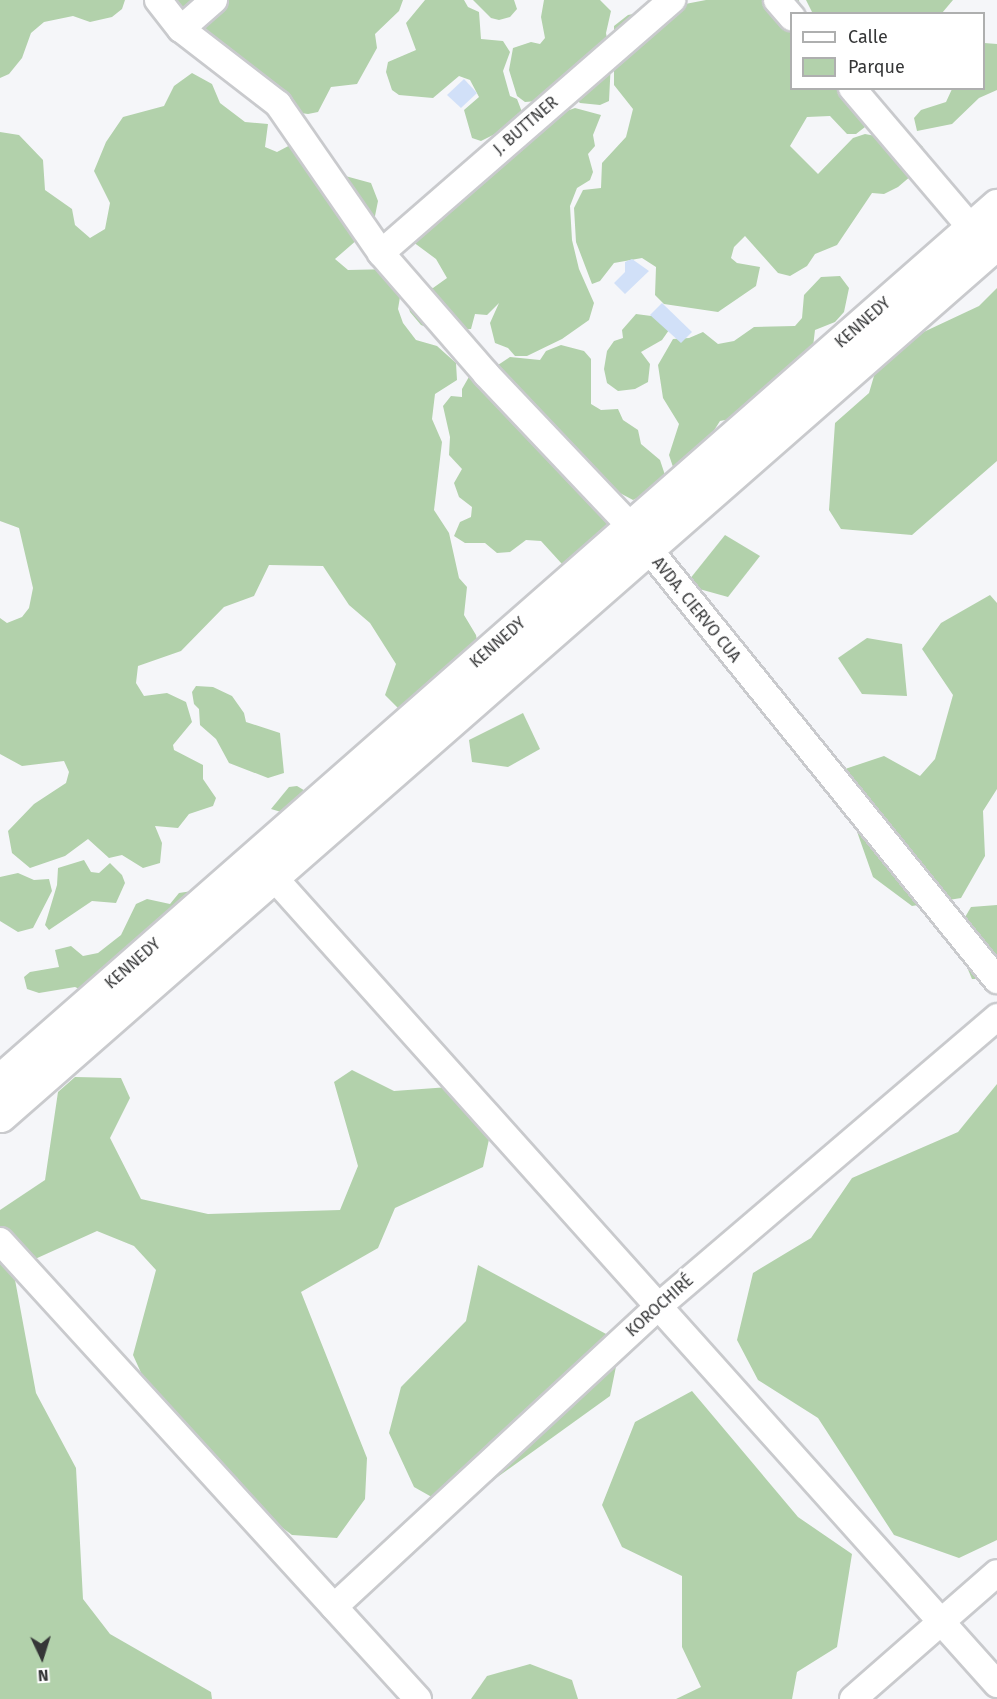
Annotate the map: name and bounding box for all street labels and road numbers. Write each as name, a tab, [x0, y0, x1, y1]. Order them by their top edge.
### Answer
street label: J. BUTTNER	[490, 93, 562, 159]
street label: KENNEDY	[831, 294, 895, 352]
street label: AVDA. CIERVO CUA	[648, 554, 744, 666]
street label: KENNEDY	[466, 614, 530, 672]
street label: KENNEDY	[101, 935, 165, 993]
street label: KOROCHIRÉ	[622, 1271, 698, 1341]

